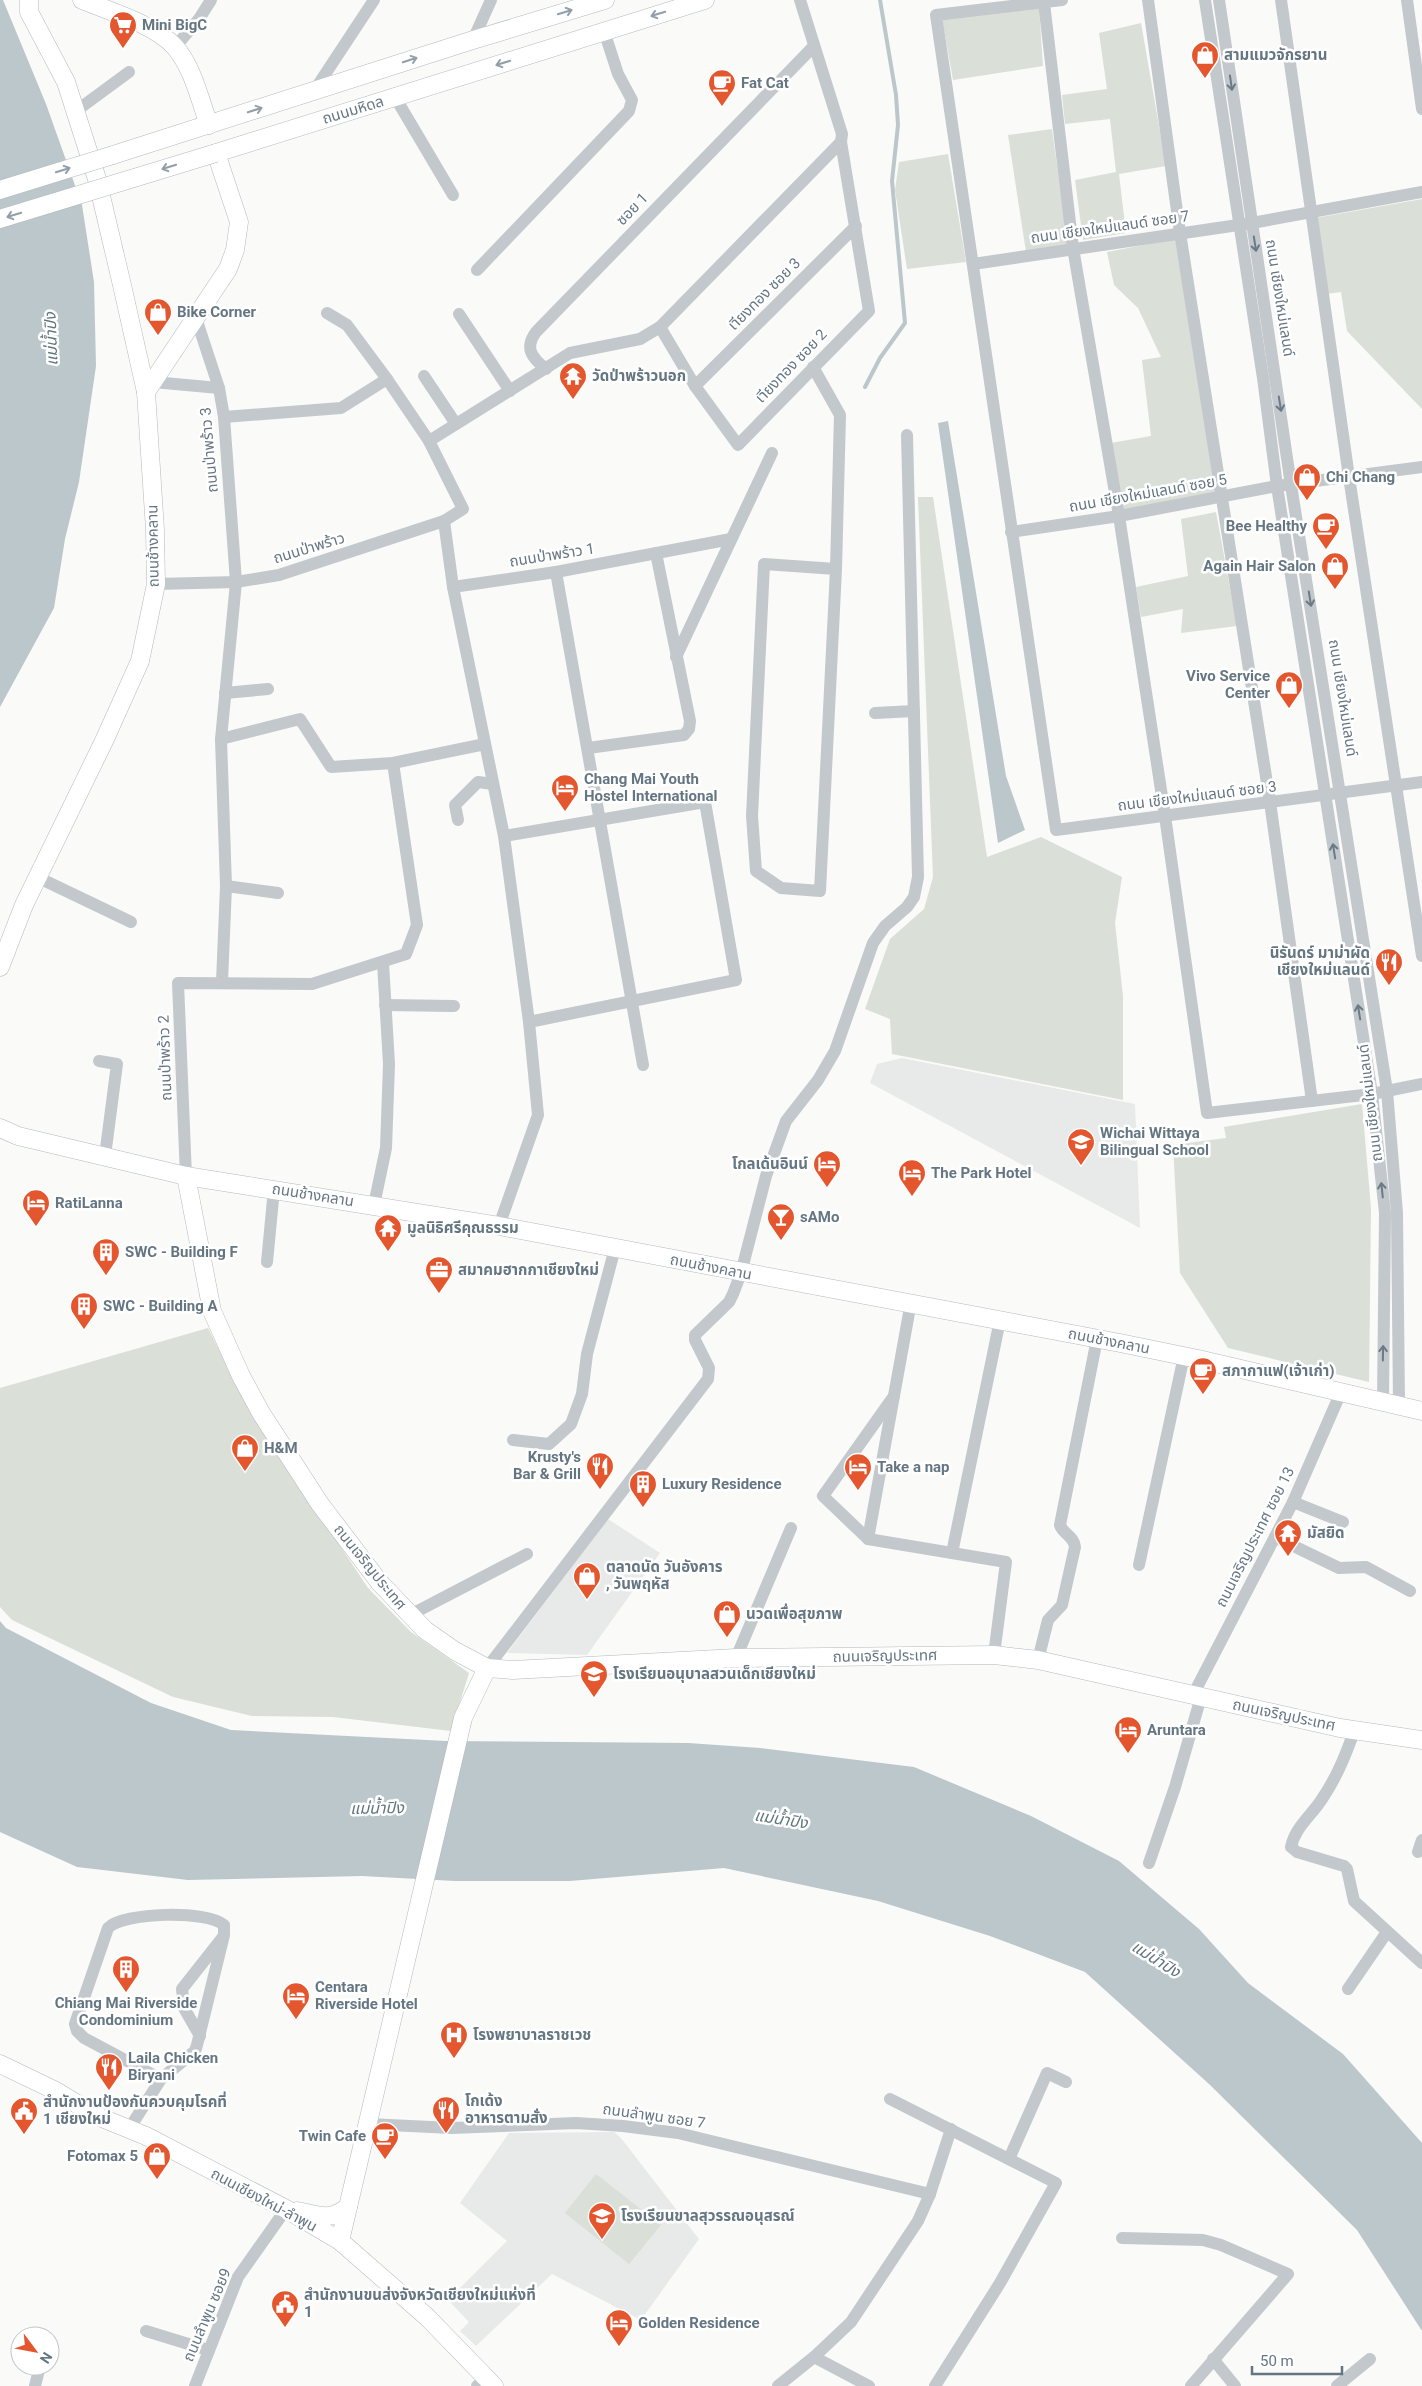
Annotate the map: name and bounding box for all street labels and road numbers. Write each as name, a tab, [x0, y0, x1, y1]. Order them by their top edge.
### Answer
street label: ถนนมหิดล	[320, 92, 386, 128]
street label: ซอย 1	[612, 189, 652, 229]
street label: ถนน เชียงใหม่แลนด์ ซอย 7	[1029, 207, 1191, 247]
street label: ถนน เชียงใหม่แลนด์	[1262, 238, 1298, 358]
street label: เาียงทอง ซอย 3	[724, 254, 804, 334]
street label: เาียงทอง ซอย 2	[752, 326, 830, 406]
street label: ถนนป่าพร้าว 3	[196, 406, 222, 494]
street label: ถนน เชียงใหม่แลนด์ ซอย 5	[1068, 470, 1228, 516]
street label: ถนนช้างคลาน	[143, 504, 163, 588]
street label: ถนนป่าพร้าว	[271, 529, 347, 567]
street label: ถนนป่าพร้าว 1	[508, 539, 596, 571]
street label: ถนน เชียงใหม่แลนด์	[1325, 638, 1361, 758]
street label: ถนน เชียงใหม่แลนด์ ซอย 3	[1116, 777, 1278, 815]
street label: ถนนป่าพร้าว 2	[155, 1015, 175, 1101]
street label: ถนน เชียงใหม่แลนด์	[1354, 1043, 1386, 1163]
street label: ถนนช้างคลาน	[271, 1180, 355, 1210]
street label: ถนนช้างคลาน	[669, 1250, 753, 1284]
street label: ถนนช้างคลาน	[1067, 1324, 1151, 1358]
street label: ถนนเจริญประเทศ ซอย 13	[1212, 1464, 1298, 1610]
street label: ถนนเจริญประเทศ	[330, 1521, 410, 1613]
street label: ถนนเจริญประเทศ	[832, 1646, 938, 1666]
street label: ถนนเจริญประเทศ	[1231, 1695, 1337, 1735]
street label: ถนนลำพูน ซอย 7	[602, 2100, 706, 2132]
street label: ถนนเชียงใหม่-ลำพูน	[208, 2164, 320, 2236]
street label: ถนนลำพูน ซอย9	[179, 2266, 235, 2364]

